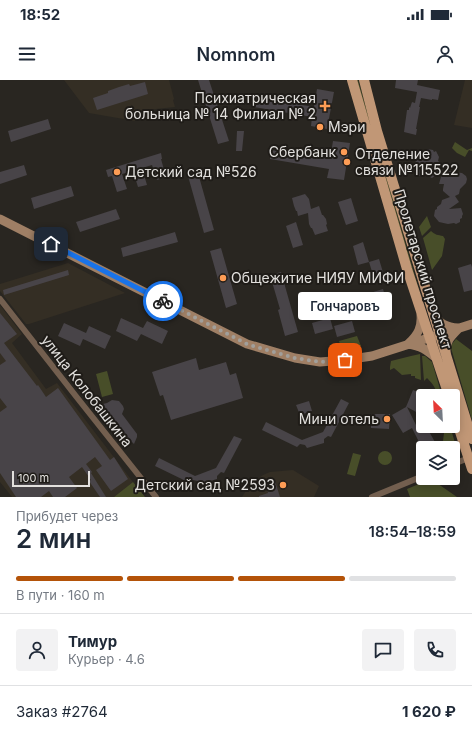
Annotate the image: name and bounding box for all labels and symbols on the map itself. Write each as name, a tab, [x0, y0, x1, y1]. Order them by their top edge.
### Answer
place label: Психиатрическая больница № 14 Филиал № 2	[125, 89, 316, 122]
marker: Психиатрическая больница № 14 Филиал № 2	[319, 100, 331, 112]
place label: Мэри	[328, 118, 365, 135]
marker: Мэри	[315, 122, 325, 132]
place label: Сбербанк	[269, 143, 336, 160]
place label: Отделение связи №115522	[355, 145, 459, 178]
marker: Сбербанк	[339, 147, 349, 157]
marker: Отделение связи №115522	[342, 157, 352, 167]
place label: Детский сад №526	[125, 163, 257, 180]
marker: Детский сад №526	[112, 167, 122, 177]
street label: Пролетарский проспект	[391, 187, 456, 351]
pin	[34, 227, 68, 261]
place label: Общежитие НИЯУ МИФИ	[231, 269, 404, 286]
marker: Общежитие НИЯУ МИФИ	[218, 273, 228, 283]
courier	[143, 281, 183, 321]
callout: Гончаровъ	[298, 292, 392, 320]
street label: улица Колобашкина	[38, 331, 136, 450]
pin	[328, 343, 362, 377]
north arrow	[416, 389, 460, 433]
place label: Мини отель	[299, 410, 379, 427]
marker: Мини отель	[382, 414, 392, 424]
scale bar	[12, 469, 90, 488]
place label: Детский сад №2593	[135, 476, 275, 493]
marker: Детский сад №2593	[278, 480, 288, 490]

